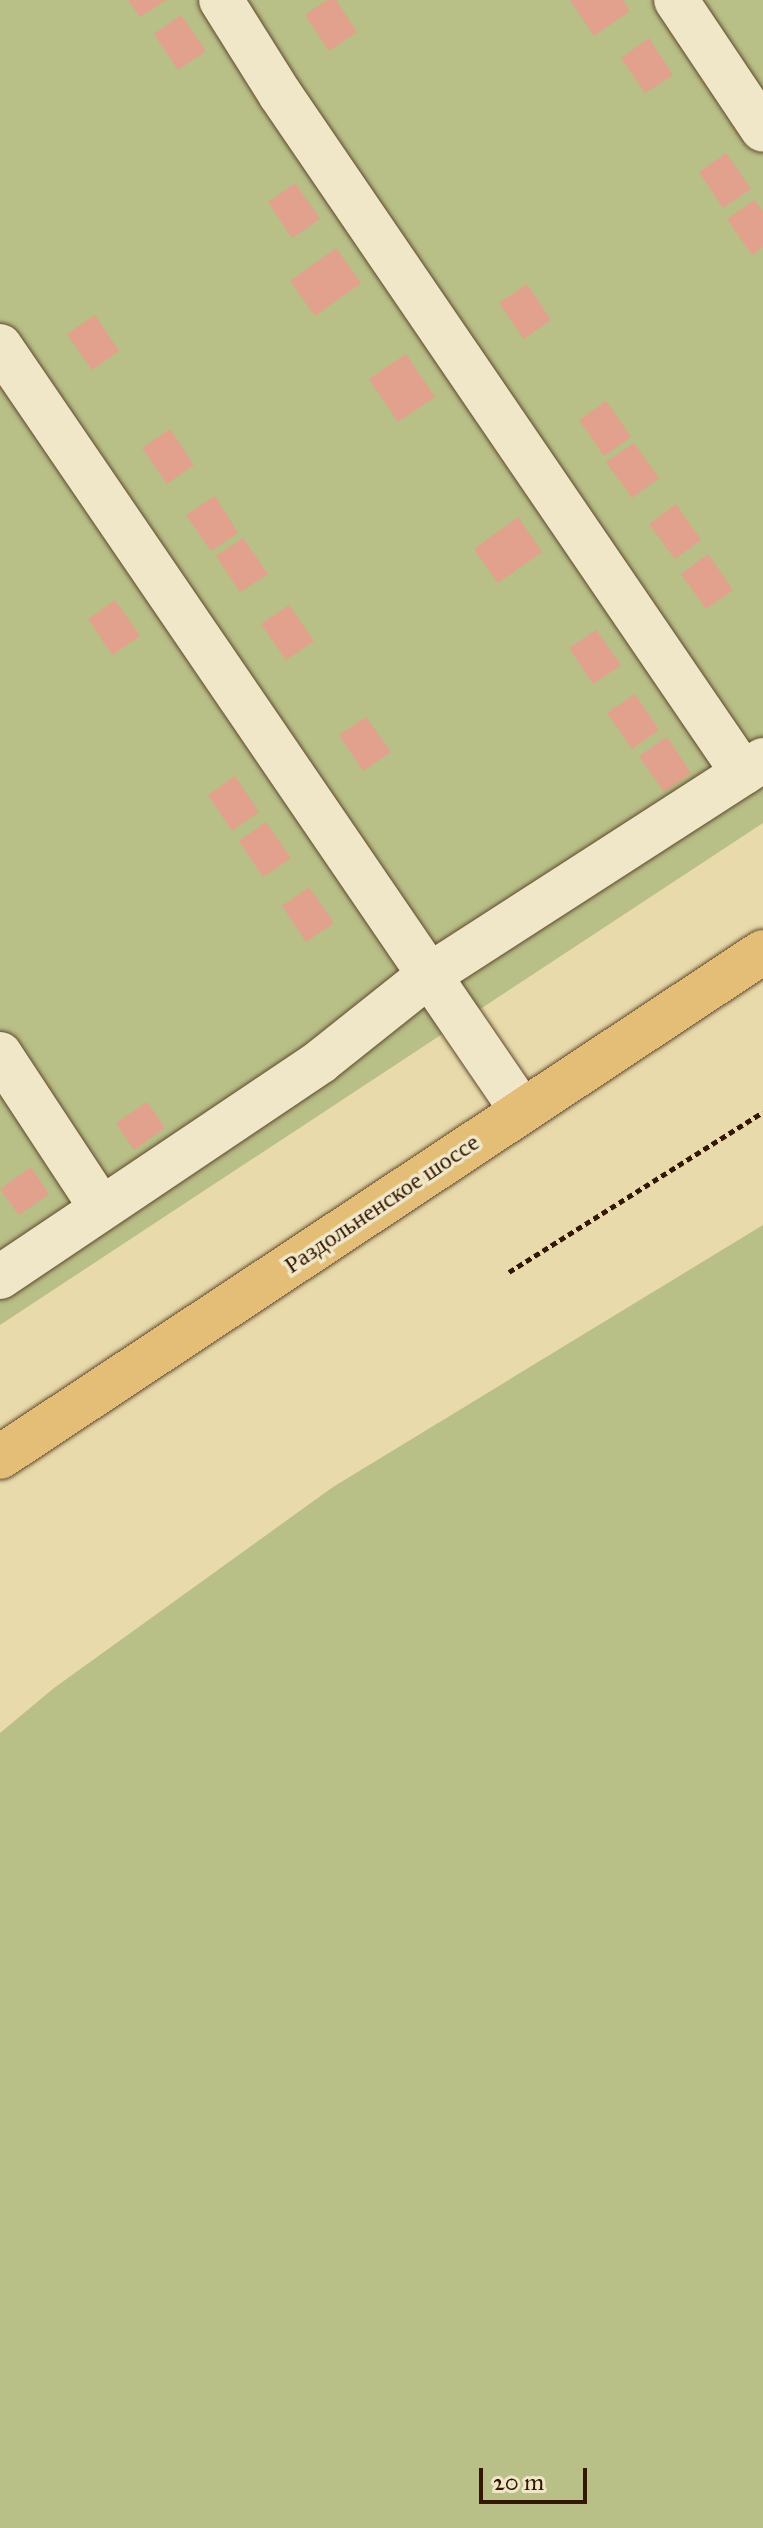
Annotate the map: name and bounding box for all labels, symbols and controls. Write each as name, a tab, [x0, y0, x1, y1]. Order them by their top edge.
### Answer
street label: Раздольненское шоссе	[279, 1128, 485, 1280]
scale bar	[483, 2452, 591, 2502]
text: 20 m	[493, 2467, 544, 2497]

